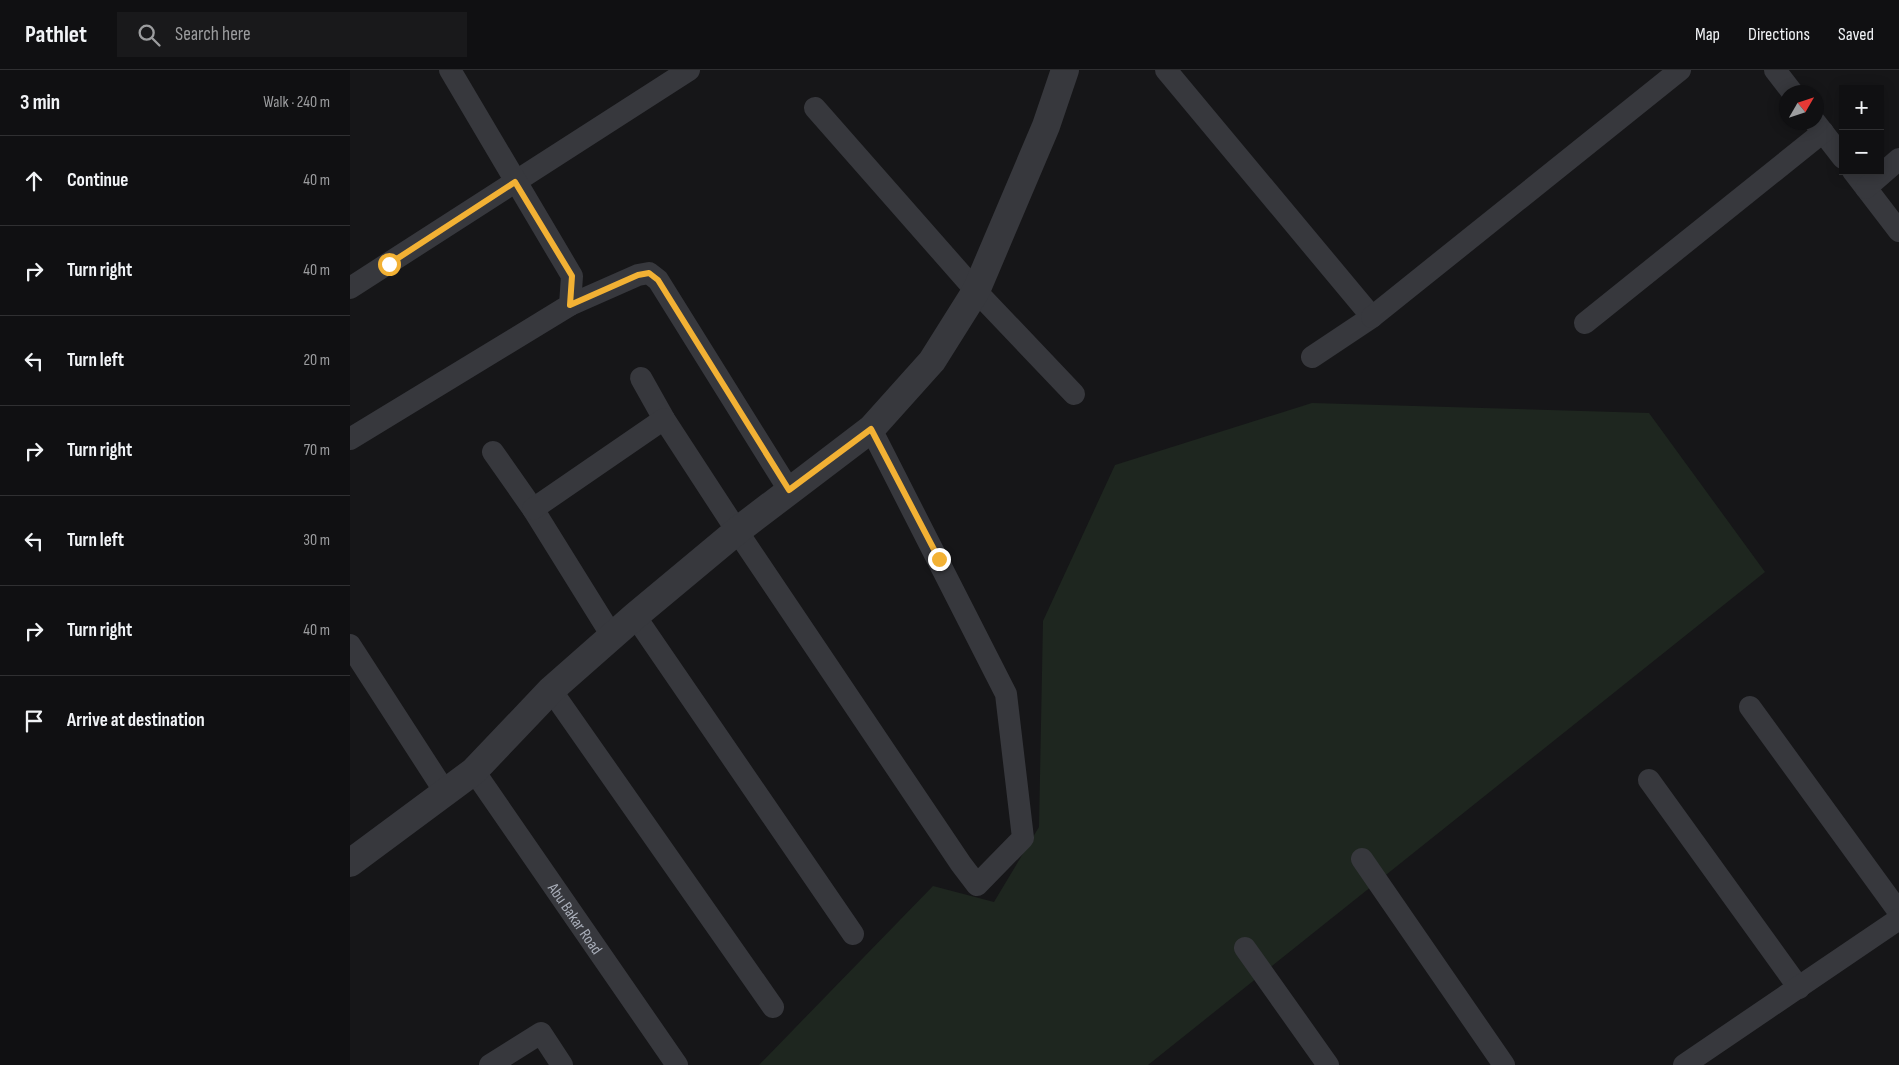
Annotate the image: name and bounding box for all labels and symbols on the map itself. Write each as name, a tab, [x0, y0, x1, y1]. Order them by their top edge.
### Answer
north arrow	[1779, 85, 1824, 130]
route start	[378, 253, 401, 276]
route end	[928, 548, 951, 571]
street label: Abu Bakar Road	[543, 879, 606, 958]

